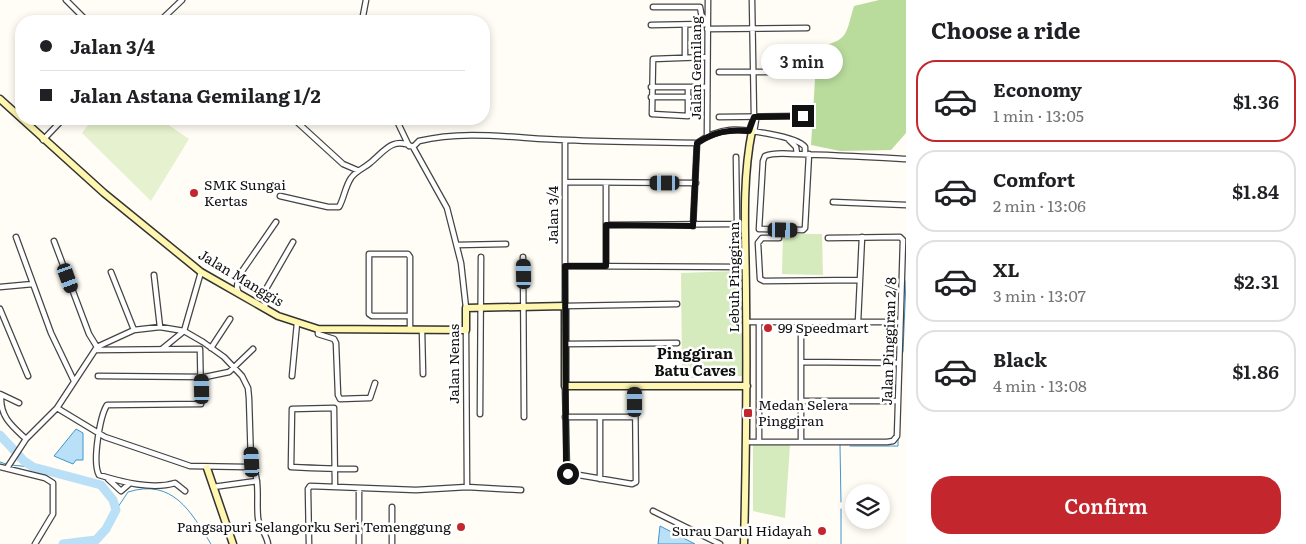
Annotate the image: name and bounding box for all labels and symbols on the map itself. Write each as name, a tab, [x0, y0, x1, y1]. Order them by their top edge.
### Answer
street label: Jalan Gemilang	[685, 16, 705, 120]
callout: 3 min	[762, 44, 844, 78]
route end	[792, 105, 814, 127]
place label: SMK Sungai Kertas	[204, 174, 286, 210]
car	[650, 176, 680, 191]
street label: Jalan 3/4	[542, 185, 562, 244]
marker: SMK Sungai Kertas	[188, 187, 200, 199]
street label: Lebuh Pinggiran	[723, 221, 743, 333]
car	[767, 222, 798, 238]
street label: Jalan Manggis	[195, 244, 288, 310]
car	[516, 259, 531, 289]
car	[55, 261, 80, 295]
street label: Jalan Pinggiran 2/8	[876, 276, 900, 406]
place label: 99 Speedmart	[778, 317, 869, 337]
marker: 99 Speedmart	[762, 322, 774, 334]
street label: Jalan Nenas	[443, 324, 463, 404]
district label: Pinggiran Batu Caves	[654, 341, 736, 381]
car	[194, 374, 209, 404]
car	[627, 387, 642, 417]
place label: Medan Selera Pinggiran	[758, 394, 849, 430]
marker: Medan Selera Pinggiran	[742, 407, 754, 419]
car	[243, 447, 260, 477]
route start	[557, 463, 579, 485]
place label: Pangsapuri Selangorku Seri Temenggung	[177, 516, 451, 536]
place label: Surau Darul Hidayah	[672, 520, 812, 540]
marker: Pangsapuri Selangorku Seri Temenggung	[455, 521, 467, 533]
marker: Surau Darul Hidayah	[816, 525, 828, 537]

